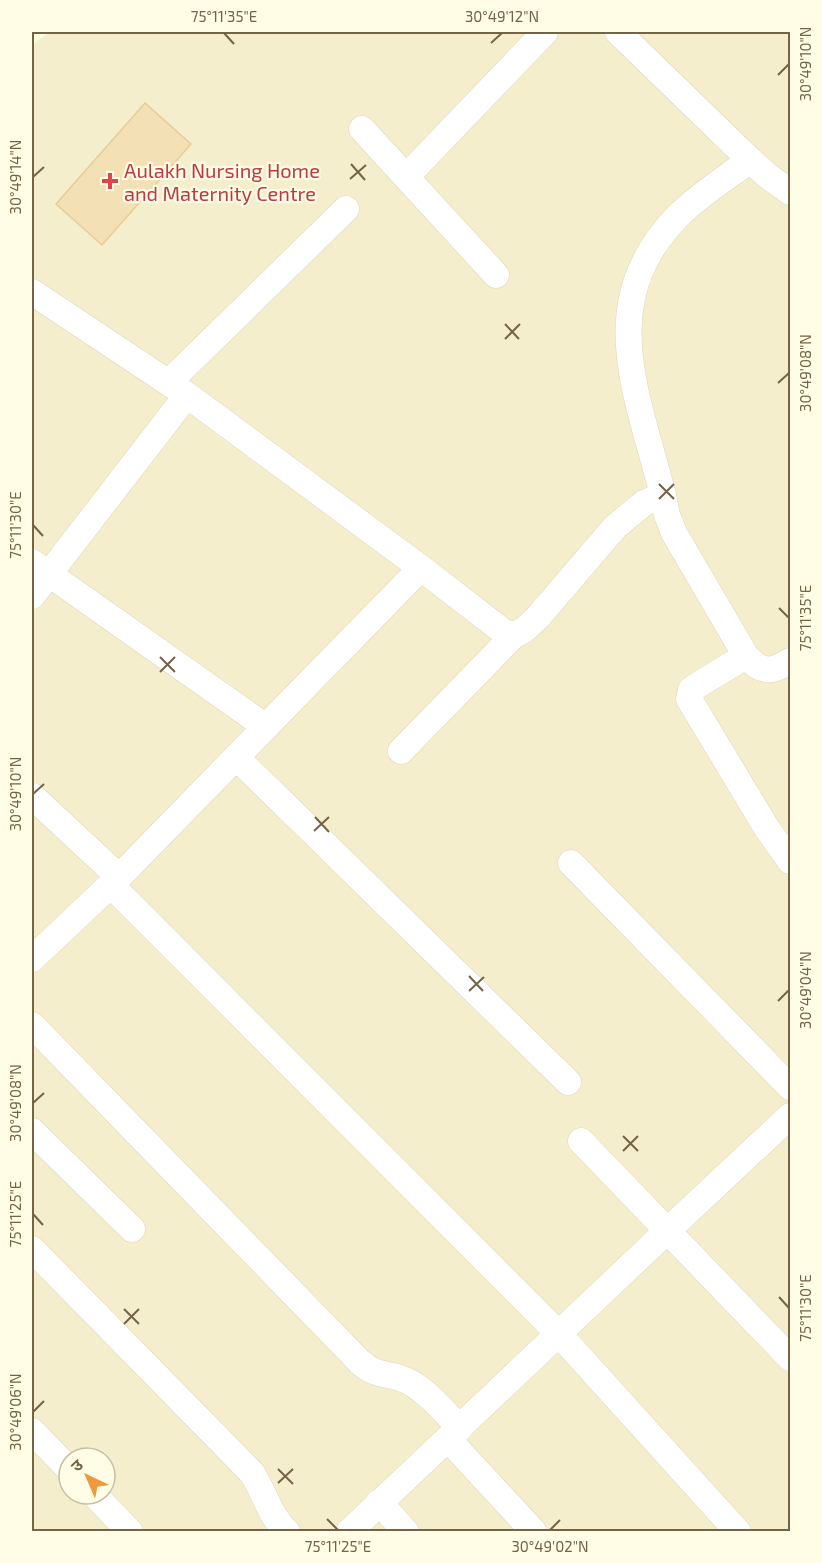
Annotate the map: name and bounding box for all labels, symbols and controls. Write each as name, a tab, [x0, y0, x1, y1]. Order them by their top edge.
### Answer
text: 75°11'35"E	[191, 7, 257, 25]
text: 30°49'12"N	[465, 7, 539, 25]
text: 30°49'10"N	[796, 27, 814, 101]
text: 30°49'14"N	[6, 140, 24, 214]
place label: Aulakh Nursing Home and Maternity Centre	[124, 158, 320, 205]
marker: Aulakh Nursing Home and Maternity Centre	[101, 172, 119, 190]
text: 30°49'08"N	[796, 334, 814, 412]
text: 75°11'30"E	[6, 491, 24, 559]
text: 75°11'35"E	[796, 585, 814, 651]
text: 30°49'10"N	[6, 757, 24, 831]
text: 30°49'04"N	[796, 951, 814, 1029]
text: 30°49'08"N	[6, 1064, 24, 1142]
text: 75°11'25"E	[6, 1181, 24, 1247]
text: 75°11'30"E	[796, 1274, 814, 1342]
text: 30°49'06"N	[6, 1373, 24, 1451]
north arrow	[57, 1446, 117, 1506]
text: उ	[66, 1454, 87, 1475]
text: 75°11'25"E	[305, 1537, 371, 1555]
text: 30°49'02"N	[511, 1537, 589, 1555]

